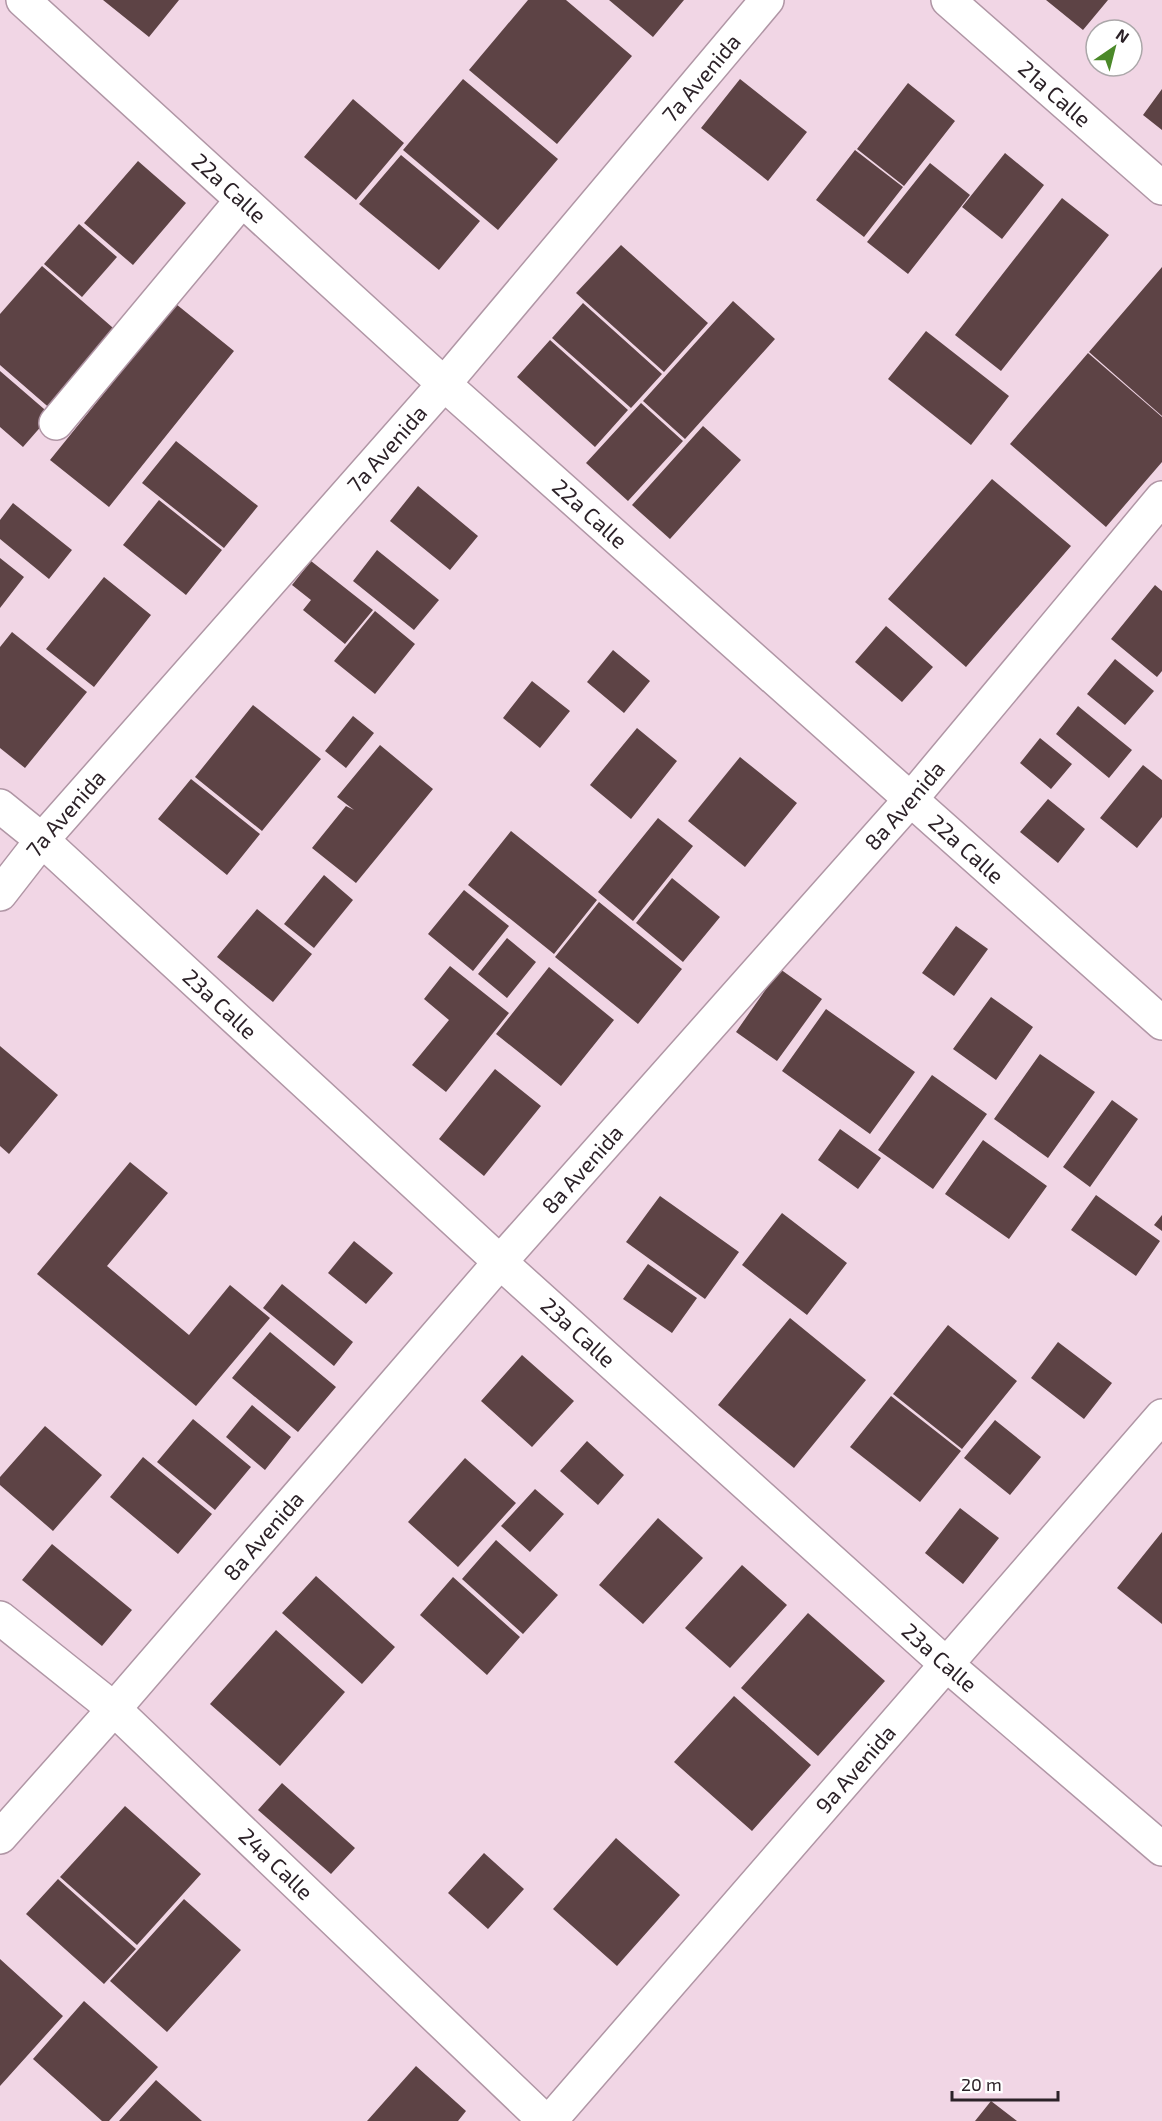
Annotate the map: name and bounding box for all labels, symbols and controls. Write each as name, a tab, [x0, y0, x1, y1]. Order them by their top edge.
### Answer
north arrow	[1084, 18, 1144, 78]
text: N	[1113, 24, 1133, 46]
street label: 7a Avenida	[656, 28, 745, 127]
street label: 21a Calle	[1014, 54, 1097, 132]
street label: 22a Calle	[187, 147, 272, 228]
street label: 7a Avenida	[341, 399, 431, 497]
street label: 22a Calle	[548, 473, 633, 553]
street label: 8a Avenida	[858, 755, 949, 855]
street label: 7a Avenida	[20, 764, 110, 862]
street label: 22a Calle	[924, 808, 1010, 888]
street label: 23a Calle	[178, 963, 263, 1044]
street label: 8a Avenida	[536, 1119, 628, 1218]
street label: 23a Calle	[536, 1292, 621, 1372]
street label: 8a Avenida	[217, 1485, 308, 1585]
street label: 23a Calle	[897, 1617, 983, 1697]
street label: 9a Avenida	[809, 1719, 900, 1818]
street label: 24a Calle	[234, 1822, 319, 1904]
scale bar	[952, 2064, 1058, 2102]
text: 20 m	[961, 2073, 1002, 2095]

